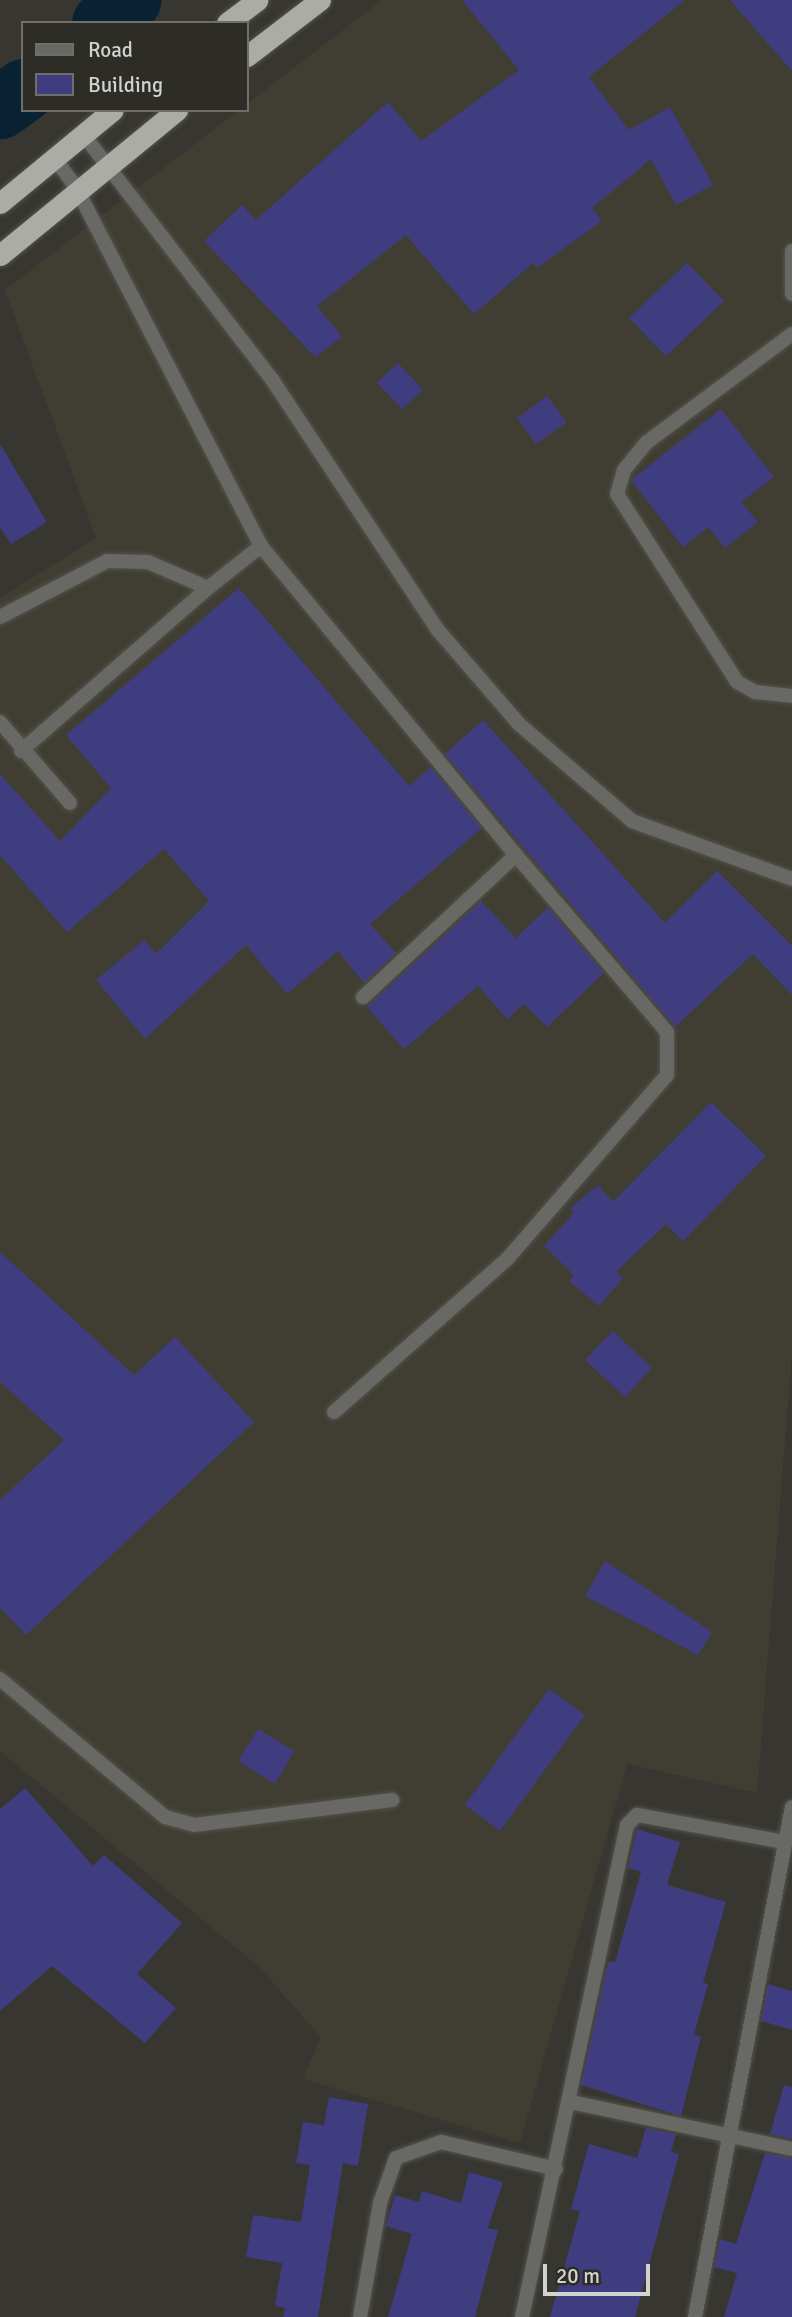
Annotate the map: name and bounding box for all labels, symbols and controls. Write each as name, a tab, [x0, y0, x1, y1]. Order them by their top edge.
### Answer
legend	[21, 21, 248, 112]
text: Road	[88, 37, 133, 63]
text: Building	[88, 72, 163, 98]
scale bar	[547, 2250, 654, 2294]
text: 20 m	[556, 2263, 600, 2289]

